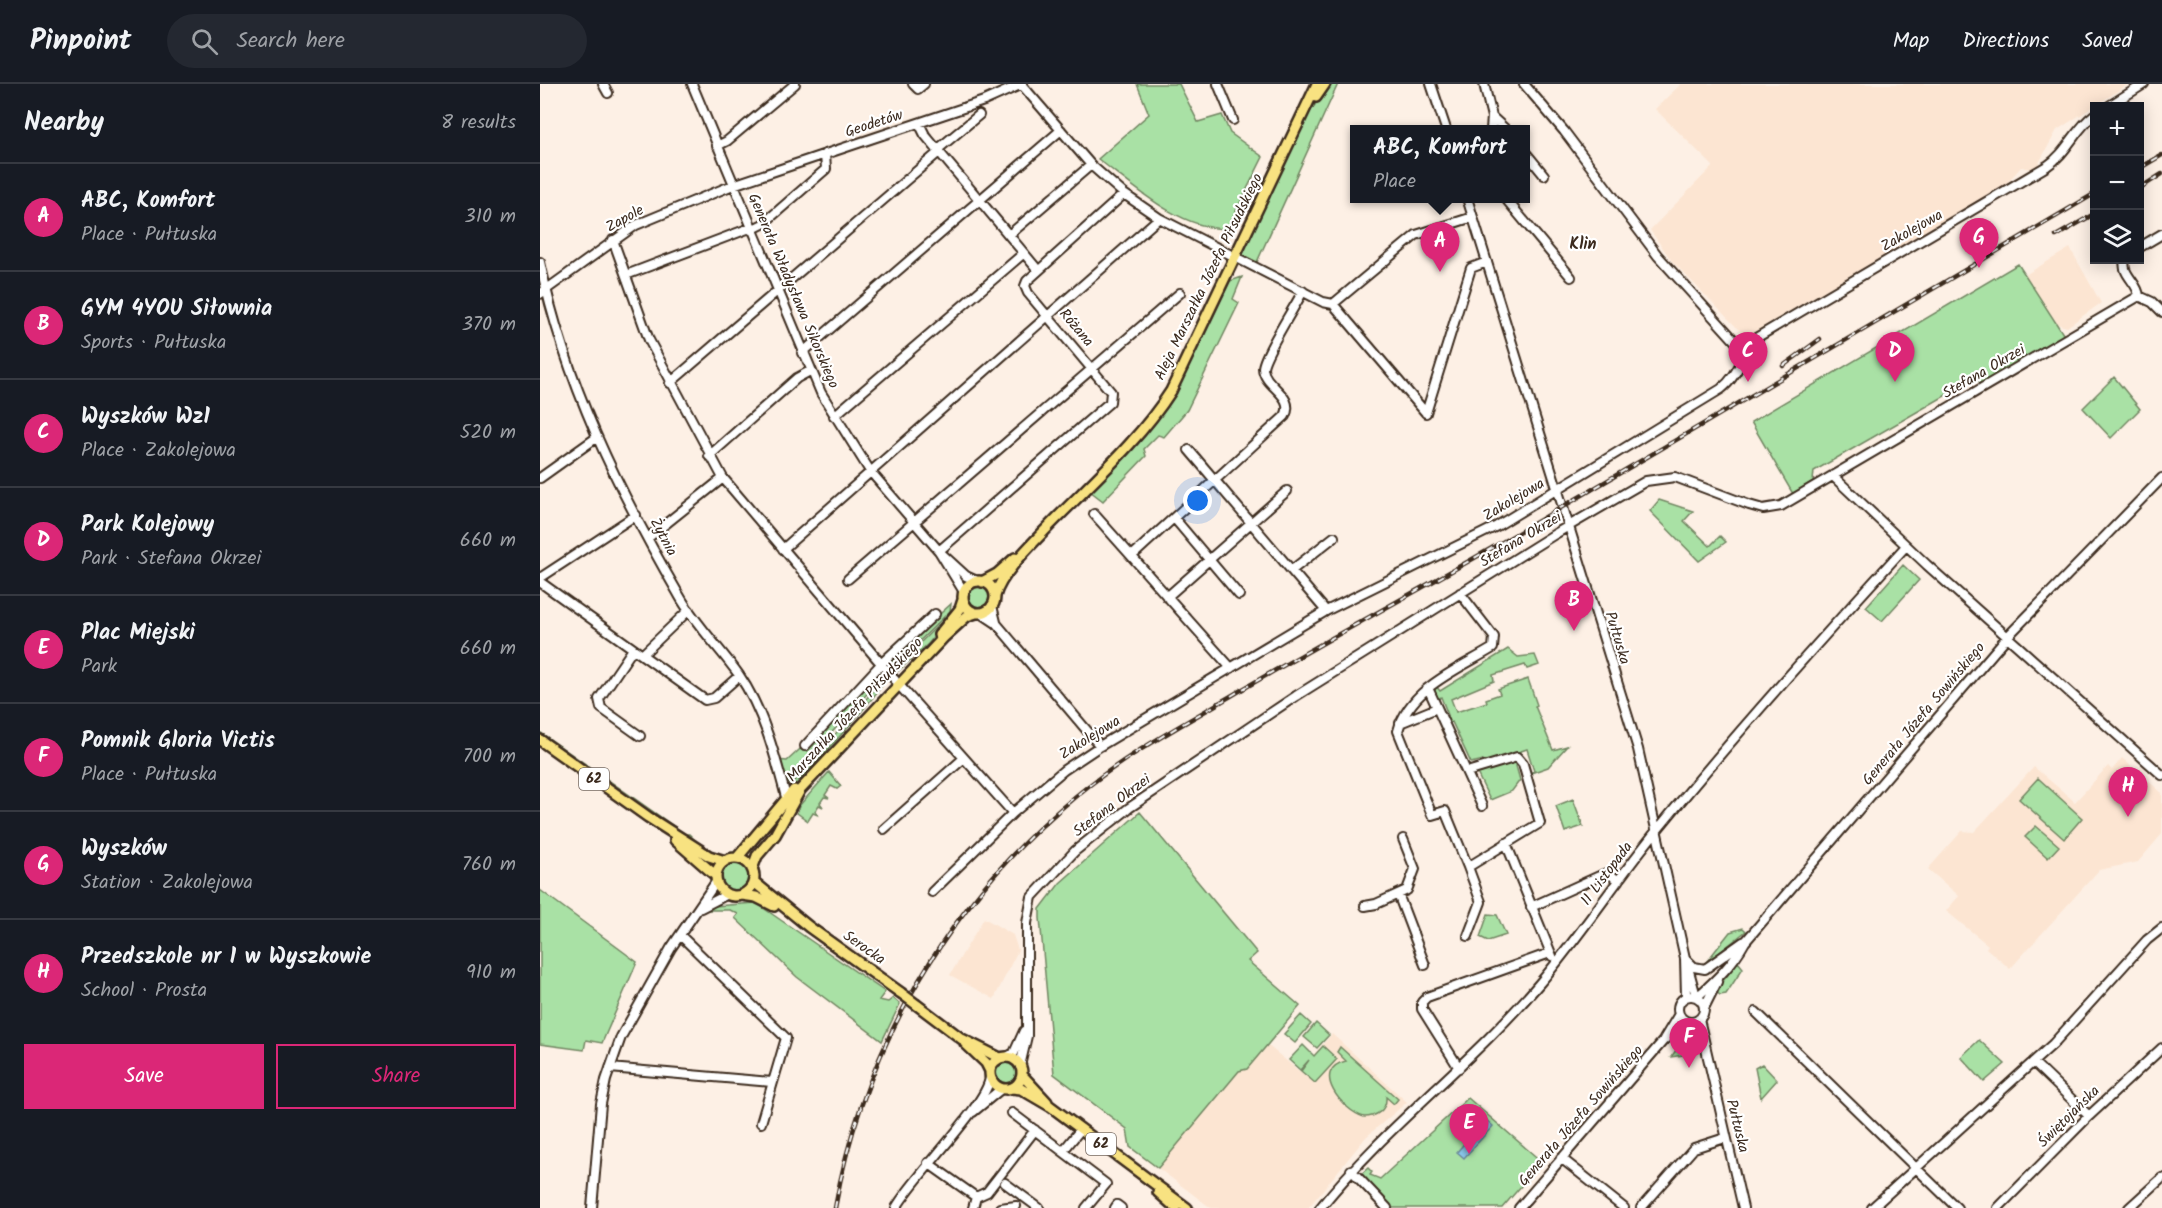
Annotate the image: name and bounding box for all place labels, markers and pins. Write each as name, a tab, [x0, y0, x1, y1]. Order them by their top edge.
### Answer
pin: G	[1960, 218, 1998, 268]
pin: A	[1420, 222, 1460, 272]
pin: C	[1728, 332, 1768, 382]
pin: D	[1876, 332, 1914, 382]
pin: B	[1554, 582, 1594, 631]
pin: H	[2108, 768, 2148, 817]
pin: F	[1670, 1018, 1708, 1068]
pin: E	[1450, 1104, 1488, 1154]

